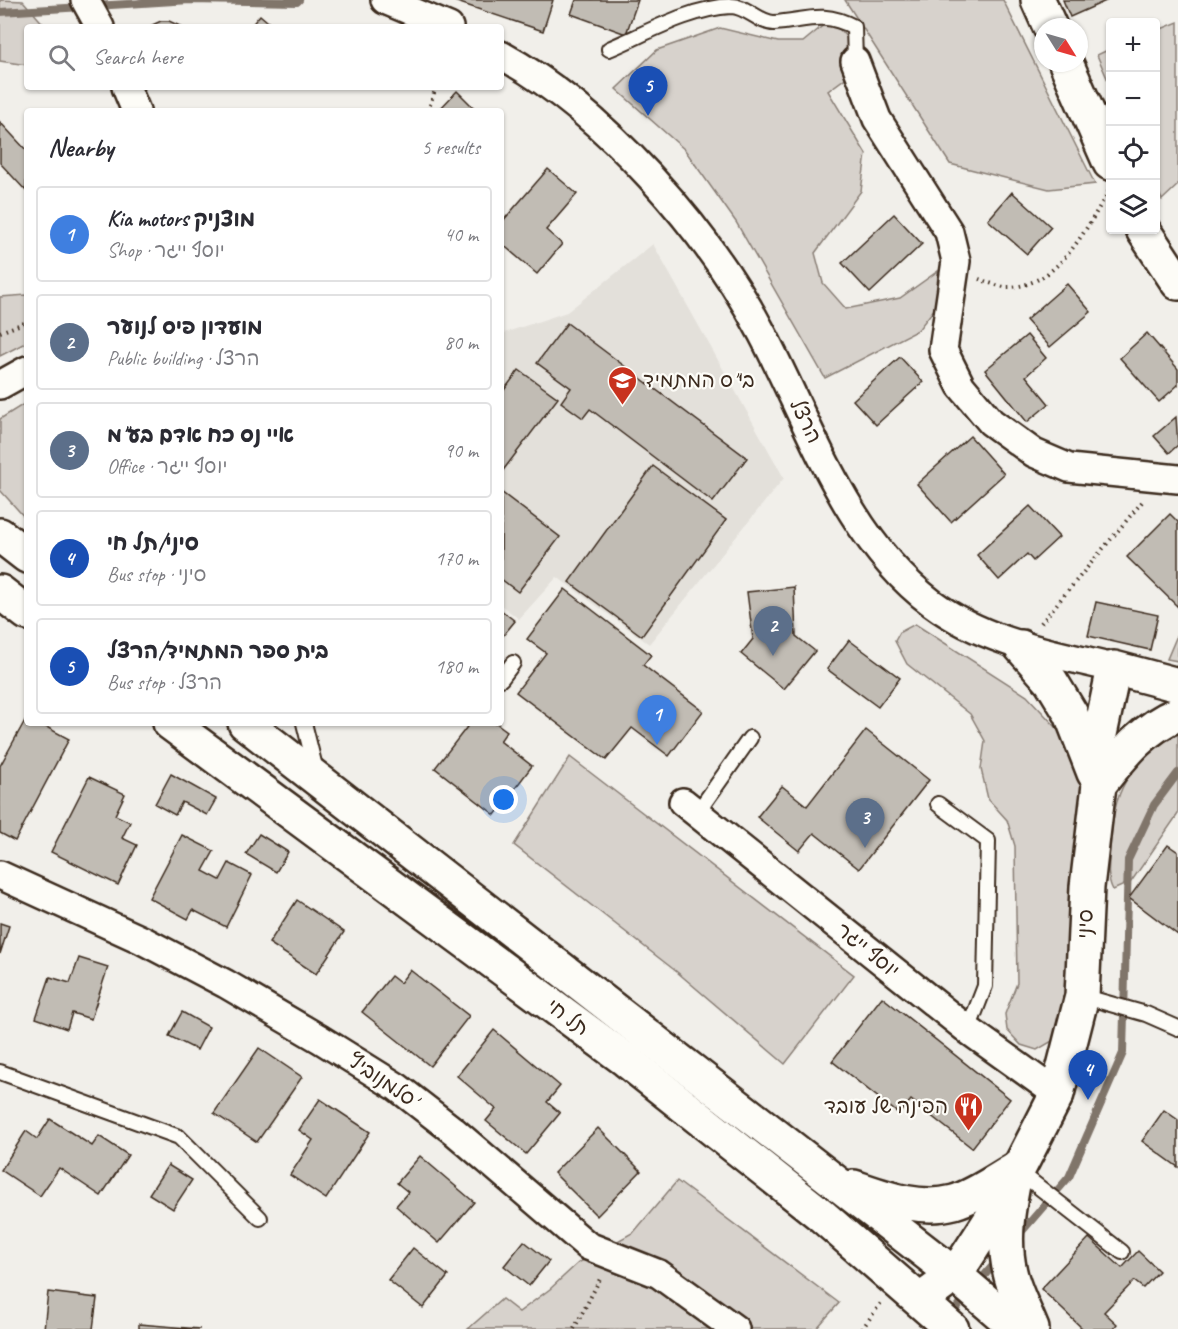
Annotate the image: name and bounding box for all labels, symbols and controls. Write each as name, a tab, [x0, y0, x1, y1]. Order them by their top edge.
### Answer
north arrow	[1034, 18, 1088, 72]
map controls	[1106, 18, 1160, 234]
button: +	[1106, 18, 1160, 72]
search box	[24, 24, 504, 90]
icon: search	[45, 41, 78, 74]
text: Search here	[93, 43, 183, 71]
pin: 5	[628, 66, 668, 116]
button: −	[1106, 72, 1160, 126]
button: locate	[1106, 126, 1160, 180]
text: Nearby	[48, 131, 113, 164]
text: 5 results	[421, 135, 480, 160]
button: layers	[1106, 180, 1160, 234]
text: Kia motors מוצניק	[107, 205, 255, 233]
text: 1	[65, 222, 74, 247]
text: 40 m	[444, 222, 478, 247]
text: Shop · יוסף ייגר	[107, 238, 225, 263]
text: מועדון פיס לנוער	[107, 313, 263, 341]
text: 2	[65, 330, 74, 355]
text: 80 m	[444, 330, 478, 355]
text: Public building · הרצל	[107, 346, 259, 371]
school or university icon: בי"ס המתמיד	[606, 364, 638, 406]
place label: בי"ס המתמיד	[643, 367, 755, 393]
street label: הרצל	[784, 394, 828, 448]
text: איי נס כח אדם בע"מ	[107, 421, 294, 449]
text: 3	[65, 438, 74, 463]
text: 90 m	[444, 438, 478, 463]
text: Office · יוסף ייגר	[107, 454, 227, 479]
text: סיני/תל חי	[107, 529, 199, 557]
text: 4	[65, 546, 74, 571]
text: 170 m	[435, 546, 478, 571]
text: Bus stop · סיני	[107, 562, 206, 587]
pin: 2	[754, 606, 792, 656]
text: בית ספר המתמיד/הרצל	[107, 637, 329, 665]
text: 5	[65, 654, 74, 679]
text: 180 m	[435, 654, 478, 679]
text: Bus stop · הרצל	[107, 670, 222, 695]
pin: 1	[638, 696, 676, 745]
your location	[489, 785, 518, 814]
pin: 3	[846, 798, 884, 848]
street label: סיני	[1071, 908, 1099, 940]
street label: יוסף ייגר	[831, 917, 905, 983]
street label: תל חי	[542, 993, 594, 1041]
street label: סלמנוביץ'	[343, 1047, 427, 1115]
pin: 4	[1068, 1050, 1108, 1100]
restaurant icon: הפינה של עובד	[953, 1090, 985, 1132]
place label: הפינה של עובד	[824, 1093, 948, 1119]

